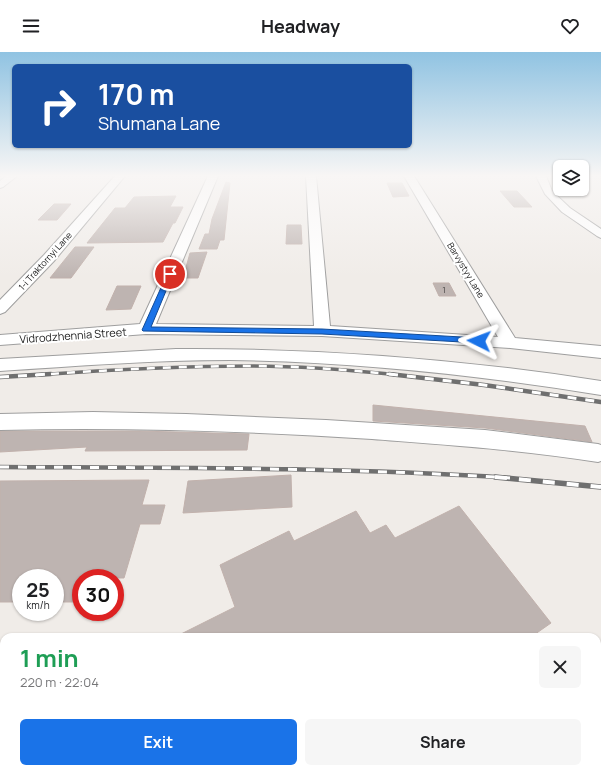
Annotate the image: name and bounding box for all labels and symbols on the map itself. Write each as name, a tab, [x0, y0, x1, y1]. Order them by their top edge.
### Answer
street label: 1-i Traktornyi Lane	[15, 229, 75, 293]
street label: Barvystyy Lane	[444, 240, 488, 300]
pin	[153, 257, 187, 291]
house number: 1	[442, 283, 446, 296]
position arrow	[458, 320, 500, 362]
street label: Vidrodzhennia Street	[19, 324, 127, 346]
speed limit sign: 30	[72, 569, 124, 621]

